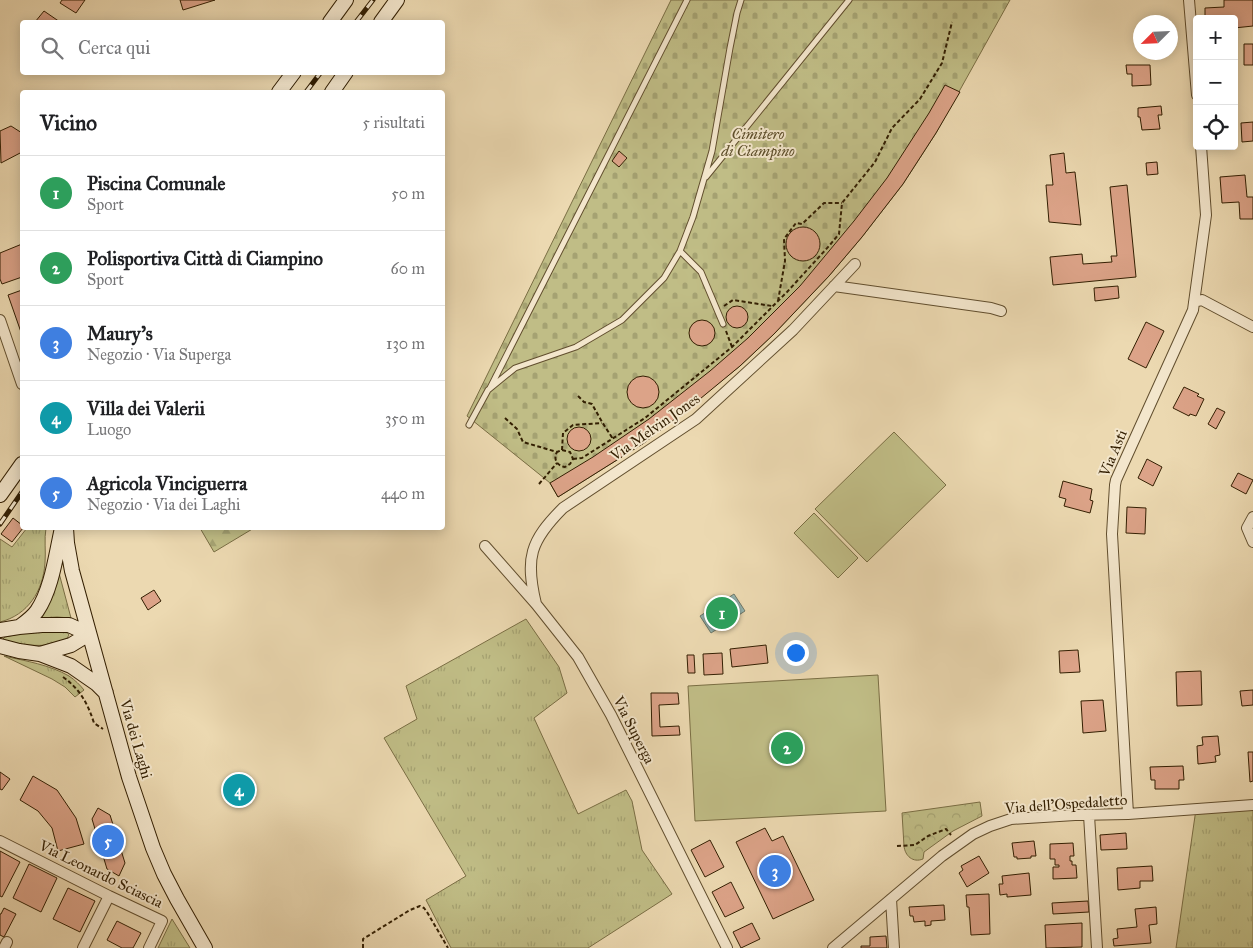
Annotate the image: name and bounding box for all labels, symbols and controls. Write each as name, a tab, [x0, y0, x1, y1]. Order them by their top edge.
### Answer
north arrow	[1133, 15, 1178, 60]
map controls	[1193, 15, 1238, 150]
button: +	[1193, 15, 1238, 60]
search box	[20, 20, 445, 75]
icon: search	[38, 34, 66, 62]
text: Cerca qui	[78, 36, 150, 59]
button: −	[1193, 60, 1238, 105]
button: locate	[1193, 105, 1238, 150]
text: Vicino	[40, 110, 97, 136]
text: 5 risultati	[363, 113, 425, 132]
park label: Cimitero di Ciampino	[720, 125, 795, 161]
text: Piscina Comunale	[87, 172, 226, 195]
text: 1	[53, 184, 59, 203]
text: 50 m	[391, 184, 425, 203]
text: Sport	[87, 195, 124, 214]
text: Polisportiva Città di Ciampino	[87, 247, 323, 270]
text: 2	[52, 259, 60, 278]
text: 60 m	[391, 259, 425, 278]
text: Sport	[87, 270, 124, 289]
text: Maury's	[87, 322, 153, 345]
text: 3	[53, 334, 59, 353]
text: 130 m	[386, 334, 425, 353]
text: Negozio · Via Superga	[87, 345, 231, 364]
street label: Via Melvin Jones	[606, 389, 704, 466]
text: Villa dei Valerii	[87, 397, 205, 420]
text: 4	[52, 409, 60, 428]
text: 350 m	[385, 409, 425, 428]
text: Luogo	[87, 420, 131, 439]
street label: Via Asti	[1095, 427, 1131, 480]
text: Agricola Vinciguerra	[87, 472, 247, 495]
text: 5	[52, 484, 60, 503]
text: 440 m	[381, 484, 425, 503]
text: Negozio · Via dei Laghi	[87, 495, 241, 514]
pin: 1	[706, 594, 738, 632]
your location	[783, 640, 809, 666]
street label: Via Superga	[609, 692, 659, 767]
street label: Via dei Laghi	[116, 696, 156, 781]
pin: 2	[771, 729, 803, 767]
pin: 4	[223, 771, 255, 809]
street label: Via dell'Ospedaletto	[1003, 791, 1128, 817]
pin: 5	[92, 822, 124, 860]
street label: Via Leonardo Sciascia	[35, 836, 166, 912]
pin: 3	[759, 852, 791, 890]

